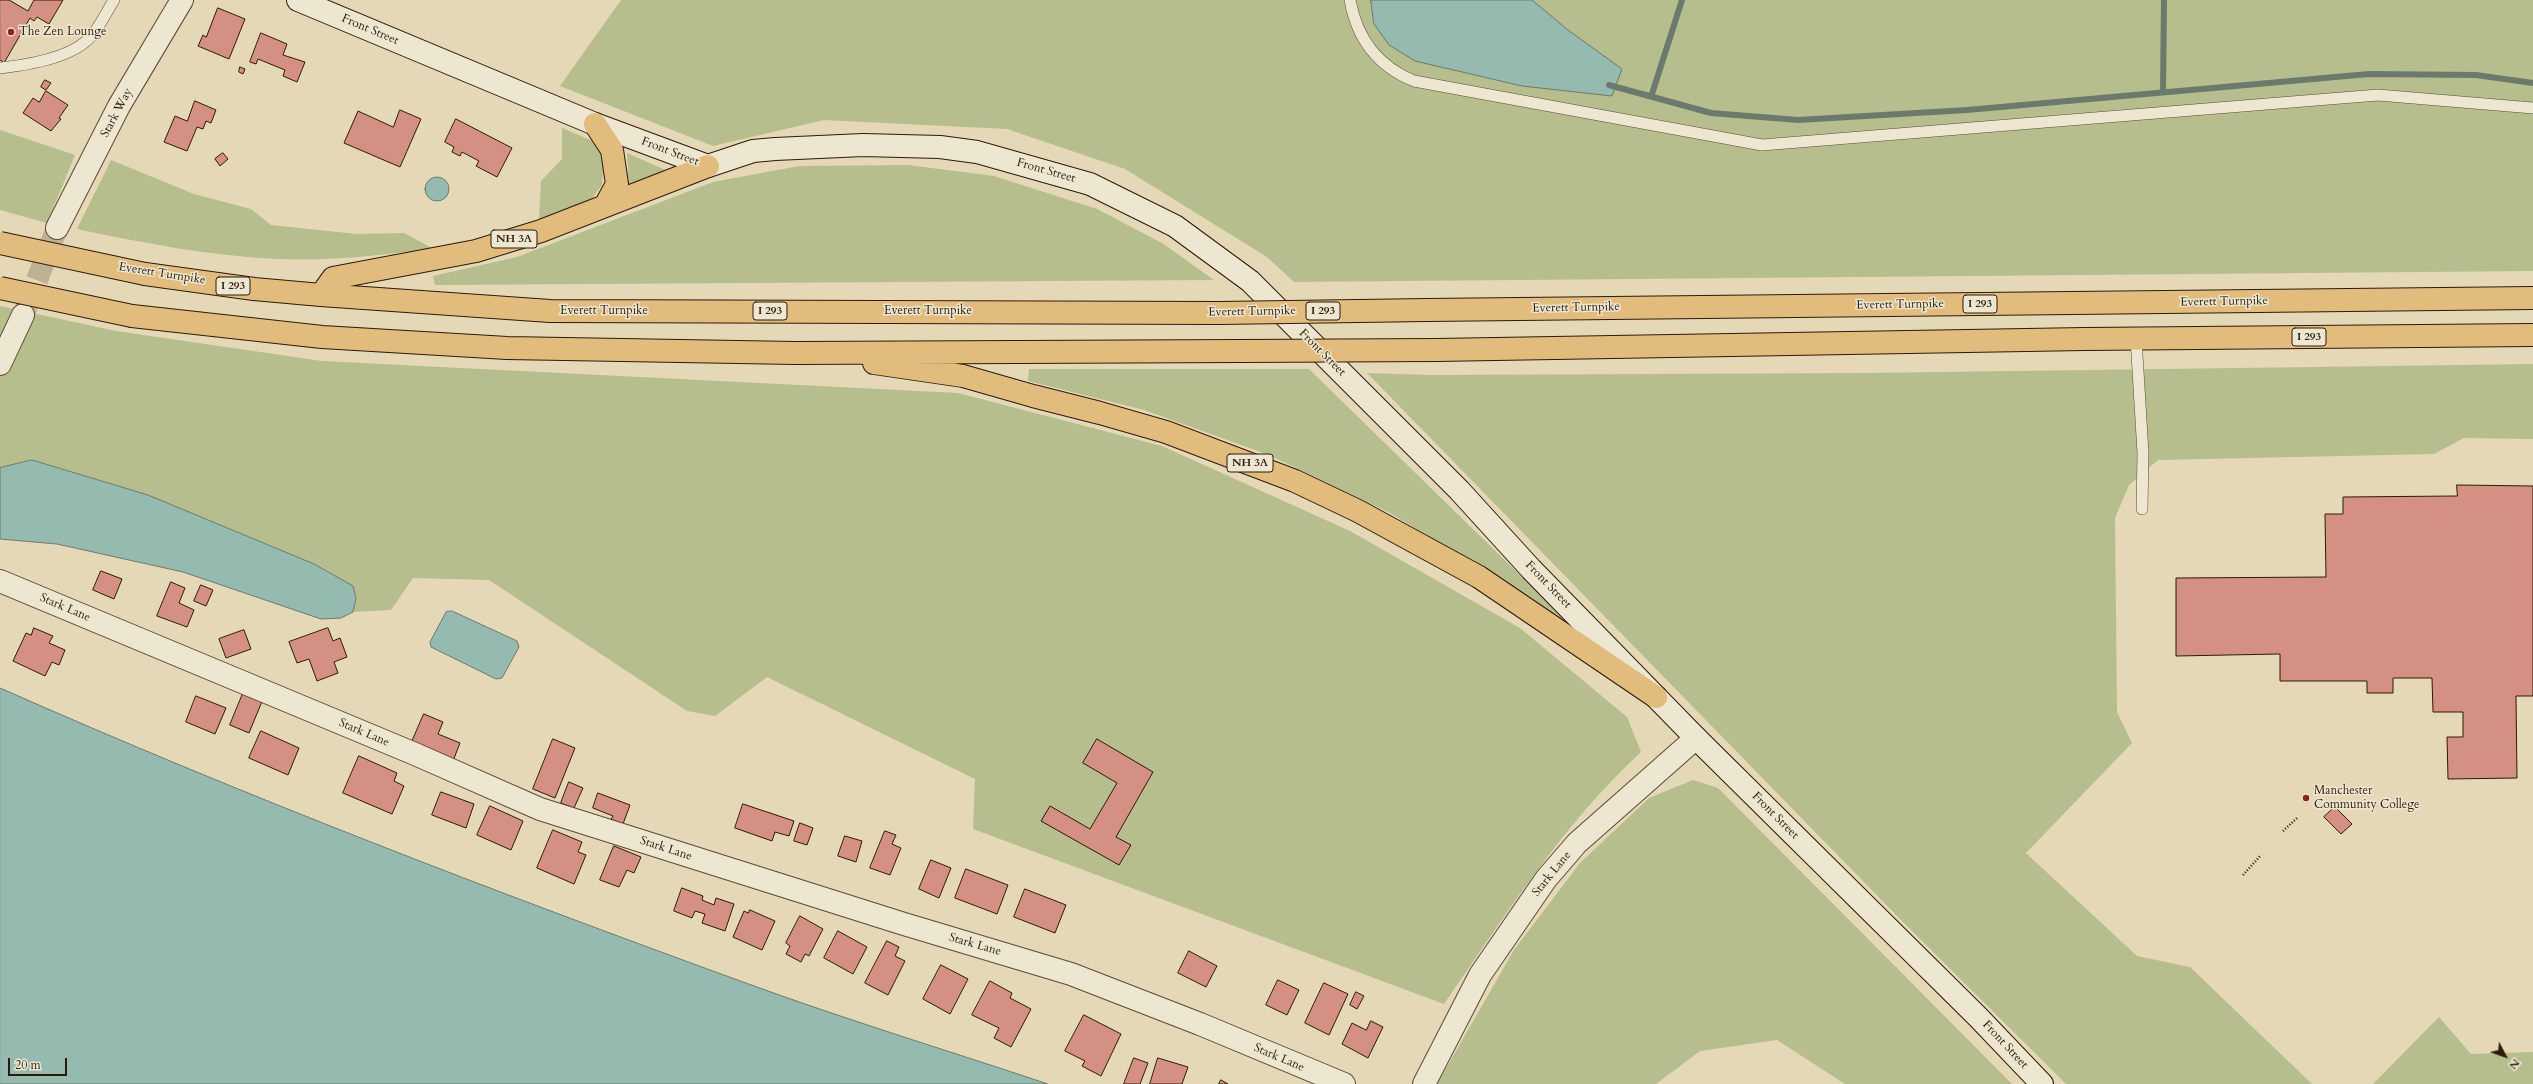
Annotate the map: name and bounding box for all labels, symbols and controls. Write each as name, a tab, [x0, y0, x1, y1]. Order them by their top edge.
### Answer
street label: Front Street	[339, 12, 401, 48]
place label: The Zen Lounge	[19, 25, 106, 39]
marker: The Zen Lounge	[6, 27, 16, 37]
street label: Stark Way	[98, 86, 136, 140]
street label: Front Street	[639, 134, 701, 170]
street label: Front Street	[1015, 156, 1077, 186]
road number: NH 3A	[491, 230, 537, 248]
street label: Everett Turnpike	[118, 260, 206, 288]
road number: I 293	[216, 277, 250, 295]
street label: Everett Turnpike	[2180, 294, 2268, 310]
road number: I 293	[1963, 295, 1997, 313]
street label: Everett Turnpike	[1856, 297, 1944, 313]
street label: Everett Turnpike	[1532, 300, 1620, 316]
road number: I 293	[753, 302, 787, 320]
road number: I 293	[1306, 302, 1340, 320]
street label: Everett Turnpike	[560, 304, 648, 318]
street label: Everett Turnpike	[884, 304, 972, 318]
street label: Everett Turnpike	[1208, 304, 1296, 320]
street label: Front Street	[1296, 327, 1348, 379]
road number: I 293	[2292, 328, 2326, 346]
road number: NH 3A	[1227, 454, 1273, 472]
street label: Front Street	[1522, 558, 1574, 612]
street label: Stark Lane	[37, 591, 93, 625]
street label: Stark Lane	[336, 716, 392, 750]
place label: Manchester Community College	[2314, 784, 2419, 812]
street label: Front Street	[1749, 790, 1801, 842]
marker: Manchester Community College	[2301, 793, 2311, 803]
street label: Stark Lane	[638, 834, 694, 864]
street label: Stark Lane	[1529, 849, 1575, 899]
street label: Stark Lane	[947, 931, 1003, 959]
street label: Front Street	[1979, 1018, 2031, 1072]
north arrow	[2485, 1036, 2525, 1076]
street label: Stark Lane	[1251, 1041, 1307, 1075]
scale bar	[10, 1050, 69, 1076]
text: N	[2506, 1056, 2523, 1073]
text: 20 m	[15, 1057, 41, 1073]

